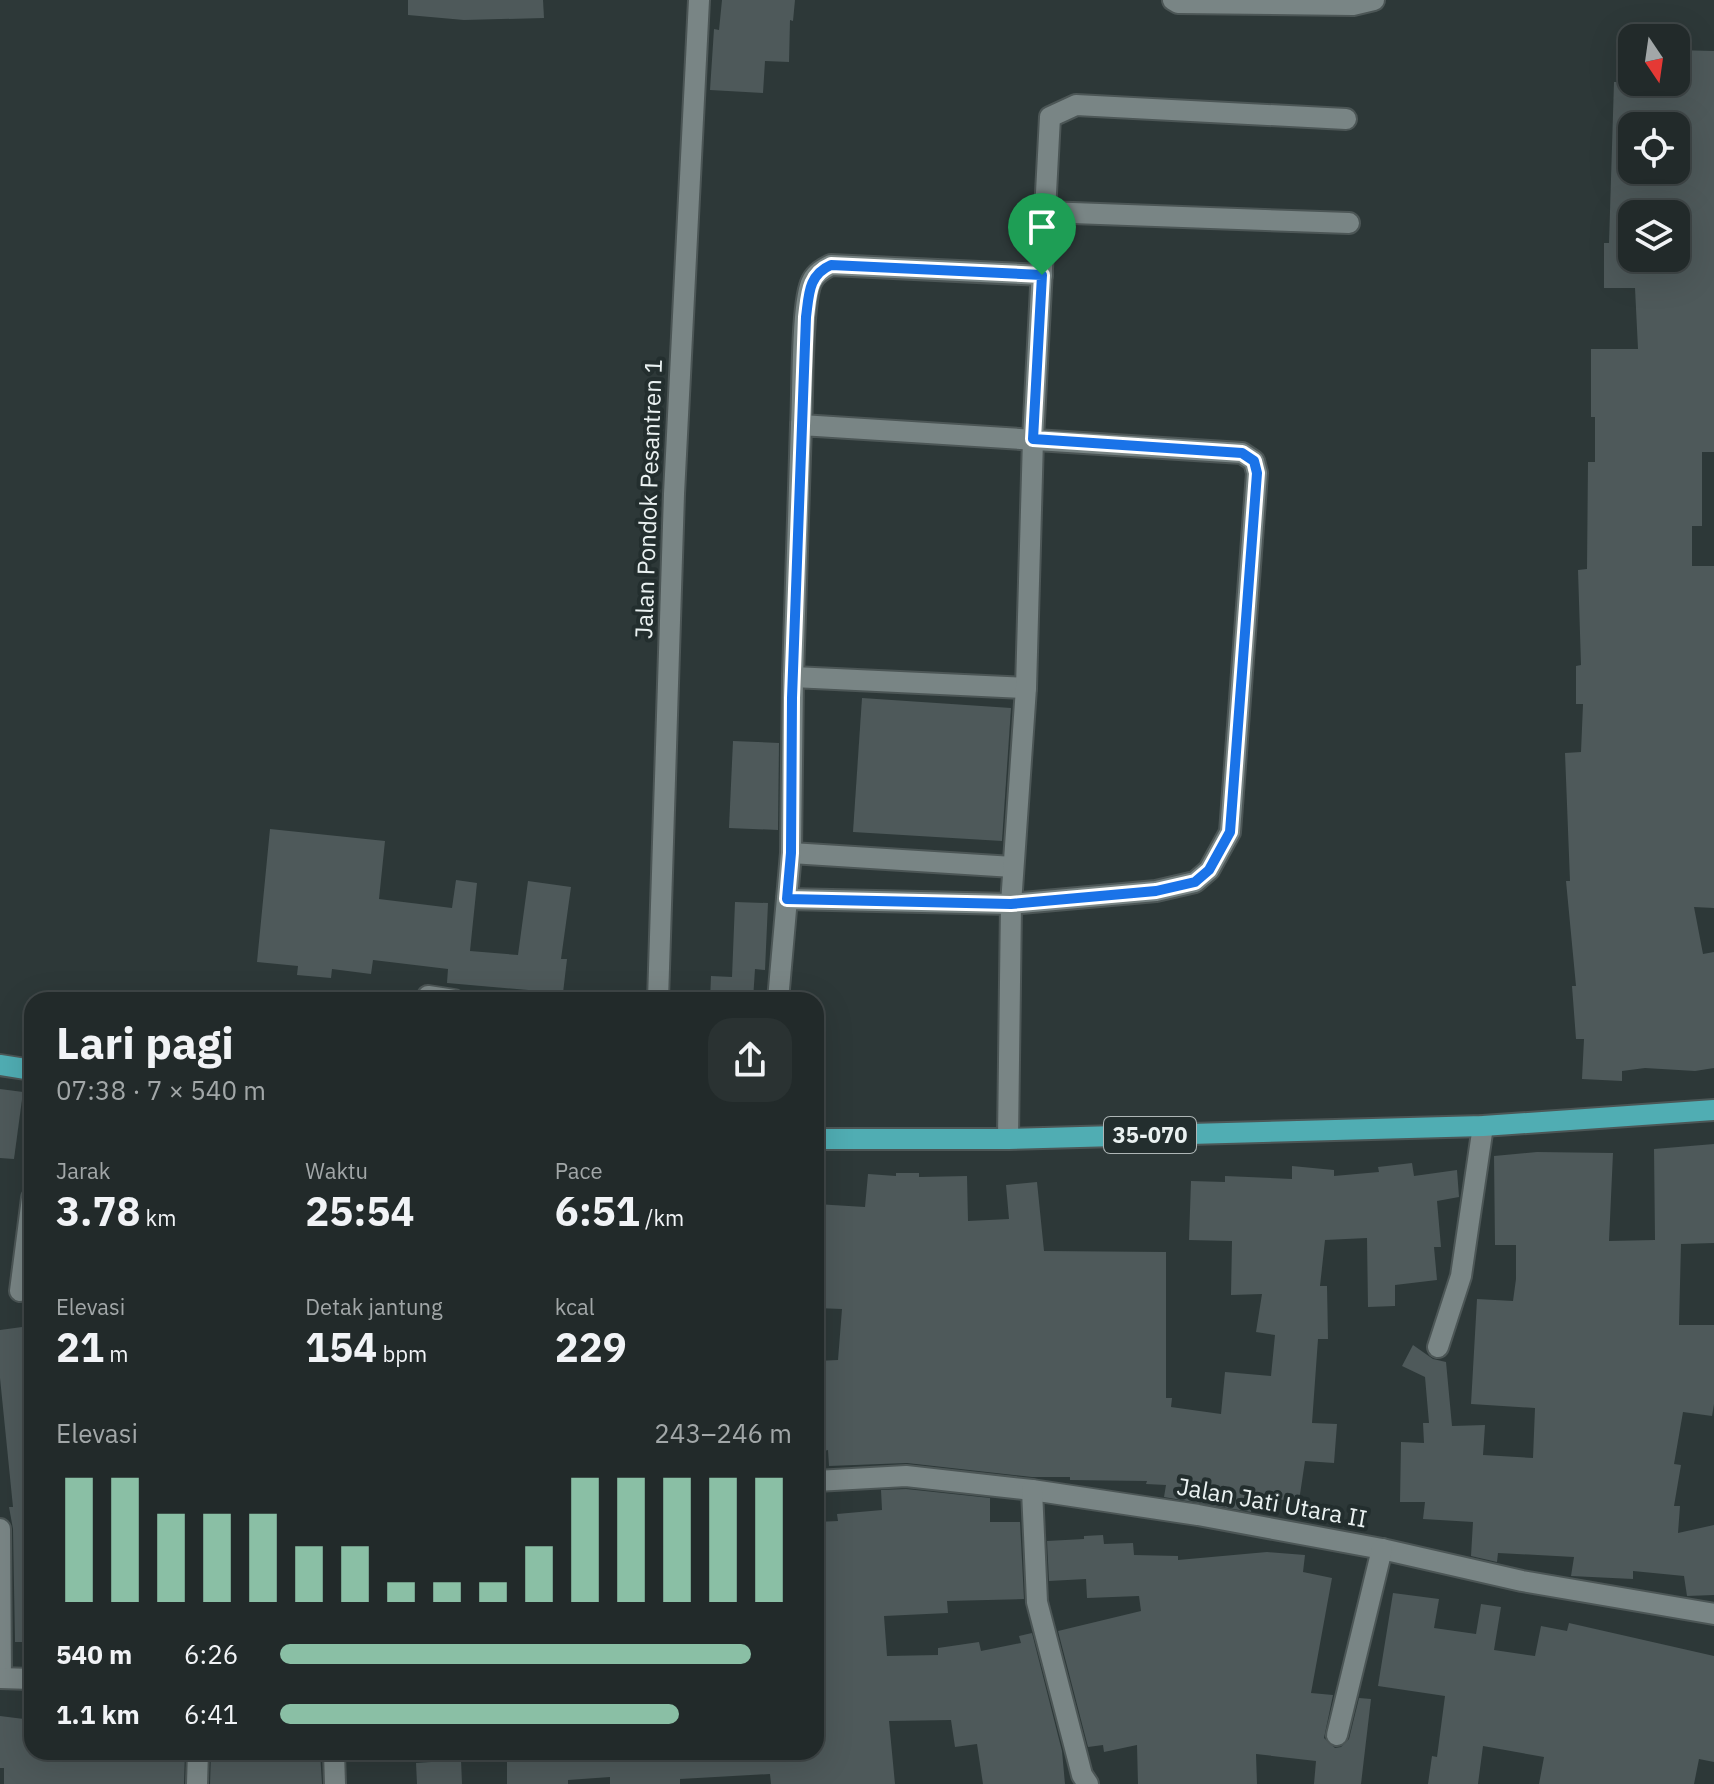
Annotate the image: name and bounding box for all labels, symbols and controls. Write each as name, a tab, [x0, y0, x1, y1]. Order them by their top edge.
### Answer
north arrow	[1618, 24, 1690, 96]
map controls	[1618, 24, 1690, 272]
button: locate	[1618, 112, 1690, 184]
pin	[1008, 193, 1076, 275]
button: layers	[1618, 200, 1690, 272]
icon: arrive	[1020, 205, 1064, 249]
street label: Jalan Pondok Pesantren 1	[627, 359, 669, 639]
text: Lari pagi	[56, 1014, 234, 1071]
button: share	[708, 1018, 792, 1102]
text: 07:38 · 7 × 540 m	[56, 1073, 266, 1107]
road number: 35-070	[1104, 1117, 1196, 1153]
text: Jarak	[56, 1156, 110, 1185]
text: Waktu	[305, 1156, 368, 1185]
text: Pace	[555, 1156, 603, 1185]
text: 3.78	[56, 1185, 140, 1237]
text: 25:54	[305, 1185, 415, 1237]
text: 6:51	[555, 1185, 640, 1237]
text: km	[140, 1203, 176, 1232]
text: /km	[640, 1203, 684, 1232]
text: Elevasi	[56, 1292, 125, 1321]
text: Detak jantung	[305, 1292, 443, 1321]
text: kcal	[555, 1292, 595, 1321]
text: 21	[56, 1321, 104, 1373]
text: 154	[305, 1321, 377, 1373]
text: 229	[555, 1321, 627, 1373]
text: m	[104, 1339, 128, 1368]
text: bpm	[377, 1339, 427, 1368]
text: Elevasi	[56, 1416, 138, 1450]
text: 243–246 m	[654, 1416, 792, 1450]
street label: Jalan Jati Utara II	[1174, 1470, 1370, 1535]
text: 540 m	[56, 1637, 132, 1671]
text: 6:26	[184, 1637, 238, 1671]
text: 1.1 km	[56, 1697, 140, 1731]
text: 6:41	[184, 1697, 238, 1731]

